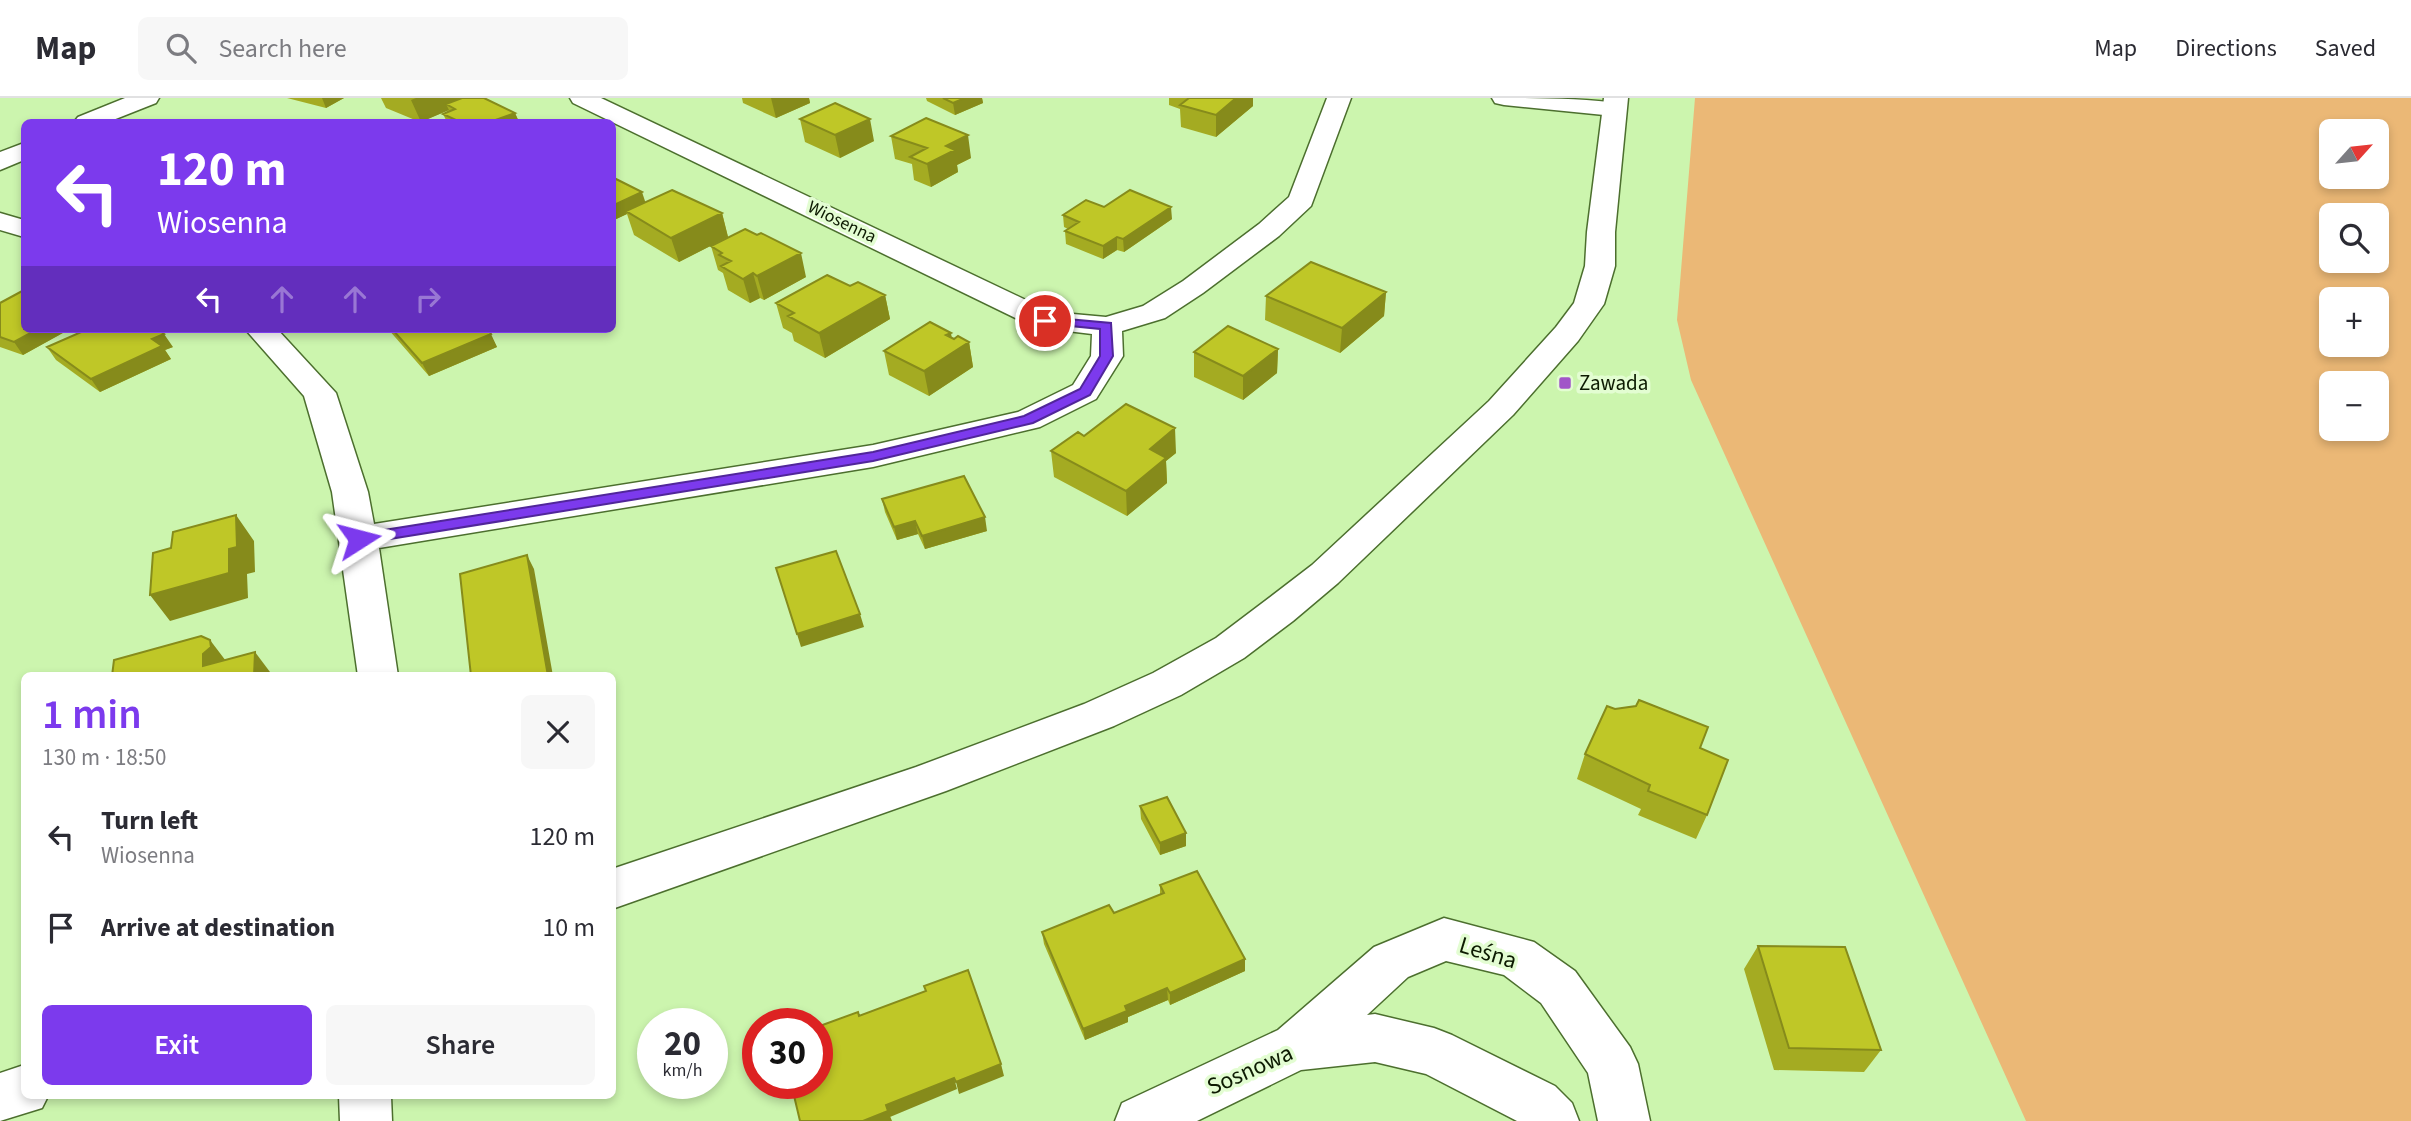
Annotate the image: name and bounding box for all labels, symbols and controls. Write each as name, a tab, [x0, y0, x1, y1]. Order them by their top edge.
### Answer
search box	[138, 17, 628, 80]
text: Map	[35, 25, 96, 72]
icon: search	[162, 29, 200, 67]
text: Search here	[218, 30, 347, 67]
text: Map	[2094, 31, 2137, 66]
text: Directions	[2175, 31, 2277, 66]
text: Saved	[2315, 31, 2376, 66]
north arrow	[2319, 119, 2389, 189]
map controls	[2319, 119, 2389, 441]
text: 120 m	[157, 135, 286, 205]
icon: left	[42, 147, 133, 238]
street label: Wiosenna	[803, 195, 881, 249]
text: Wiosenna	[157, 200, 288, 246]
button: search	[2319, 203, 2389, 273]
icon: left	[190, 280, 228, 318]
icon: ahead	[263, 280, 301, 318]
icon: ahead	[336, 280, 374, 318]
icon: right	[409, 280, 447, 318]
button: +	[2319, 287, 2389, 357]
pin	[1015, 291, 1075, 351]
icon: arrive	[1026, 302, 1064, 340]
place label: Zawada	[1579, 368, 1648, 398]
button: −	[2319, 371, 2389, 441]
marker: Zawada	[1557, 375, 1573, 391]
position arrow	[322, 502, 396, 576]
text: 1 min	[42, 685, 142, 745]
button: close	[521, 695, 595, 769]
text: 130 m · 18:50	[42, 741, 166, 774]
text: Turn left	[101, 802, 198, 839]
icon: left	[42, 818, 80, 856]
text: 120 m	[529, 818, 595, 855]
text: Wiosenna	[101, 839, 195, 872]
icon: arrive	[42, 909, 80, 947]
text: Arrive at destination	[101, 909, 335, 946]
text: 10 m	[542, 909, 595, 946]
street label: Leśna	[1455, 928, 1521, 978]
button: Exit	[42, 1005, 312, 1085]
button: Share	[326, 1005, 595, 1085]
speed limit sign: 30	[742, 1008, 833, 1099]
text: 20	[664, 1019, 701, 1069]
street label: Sosnowa	[1201, 1036, 1299, 1104]
text: km/h	[663, 1058, 702, 1083]

